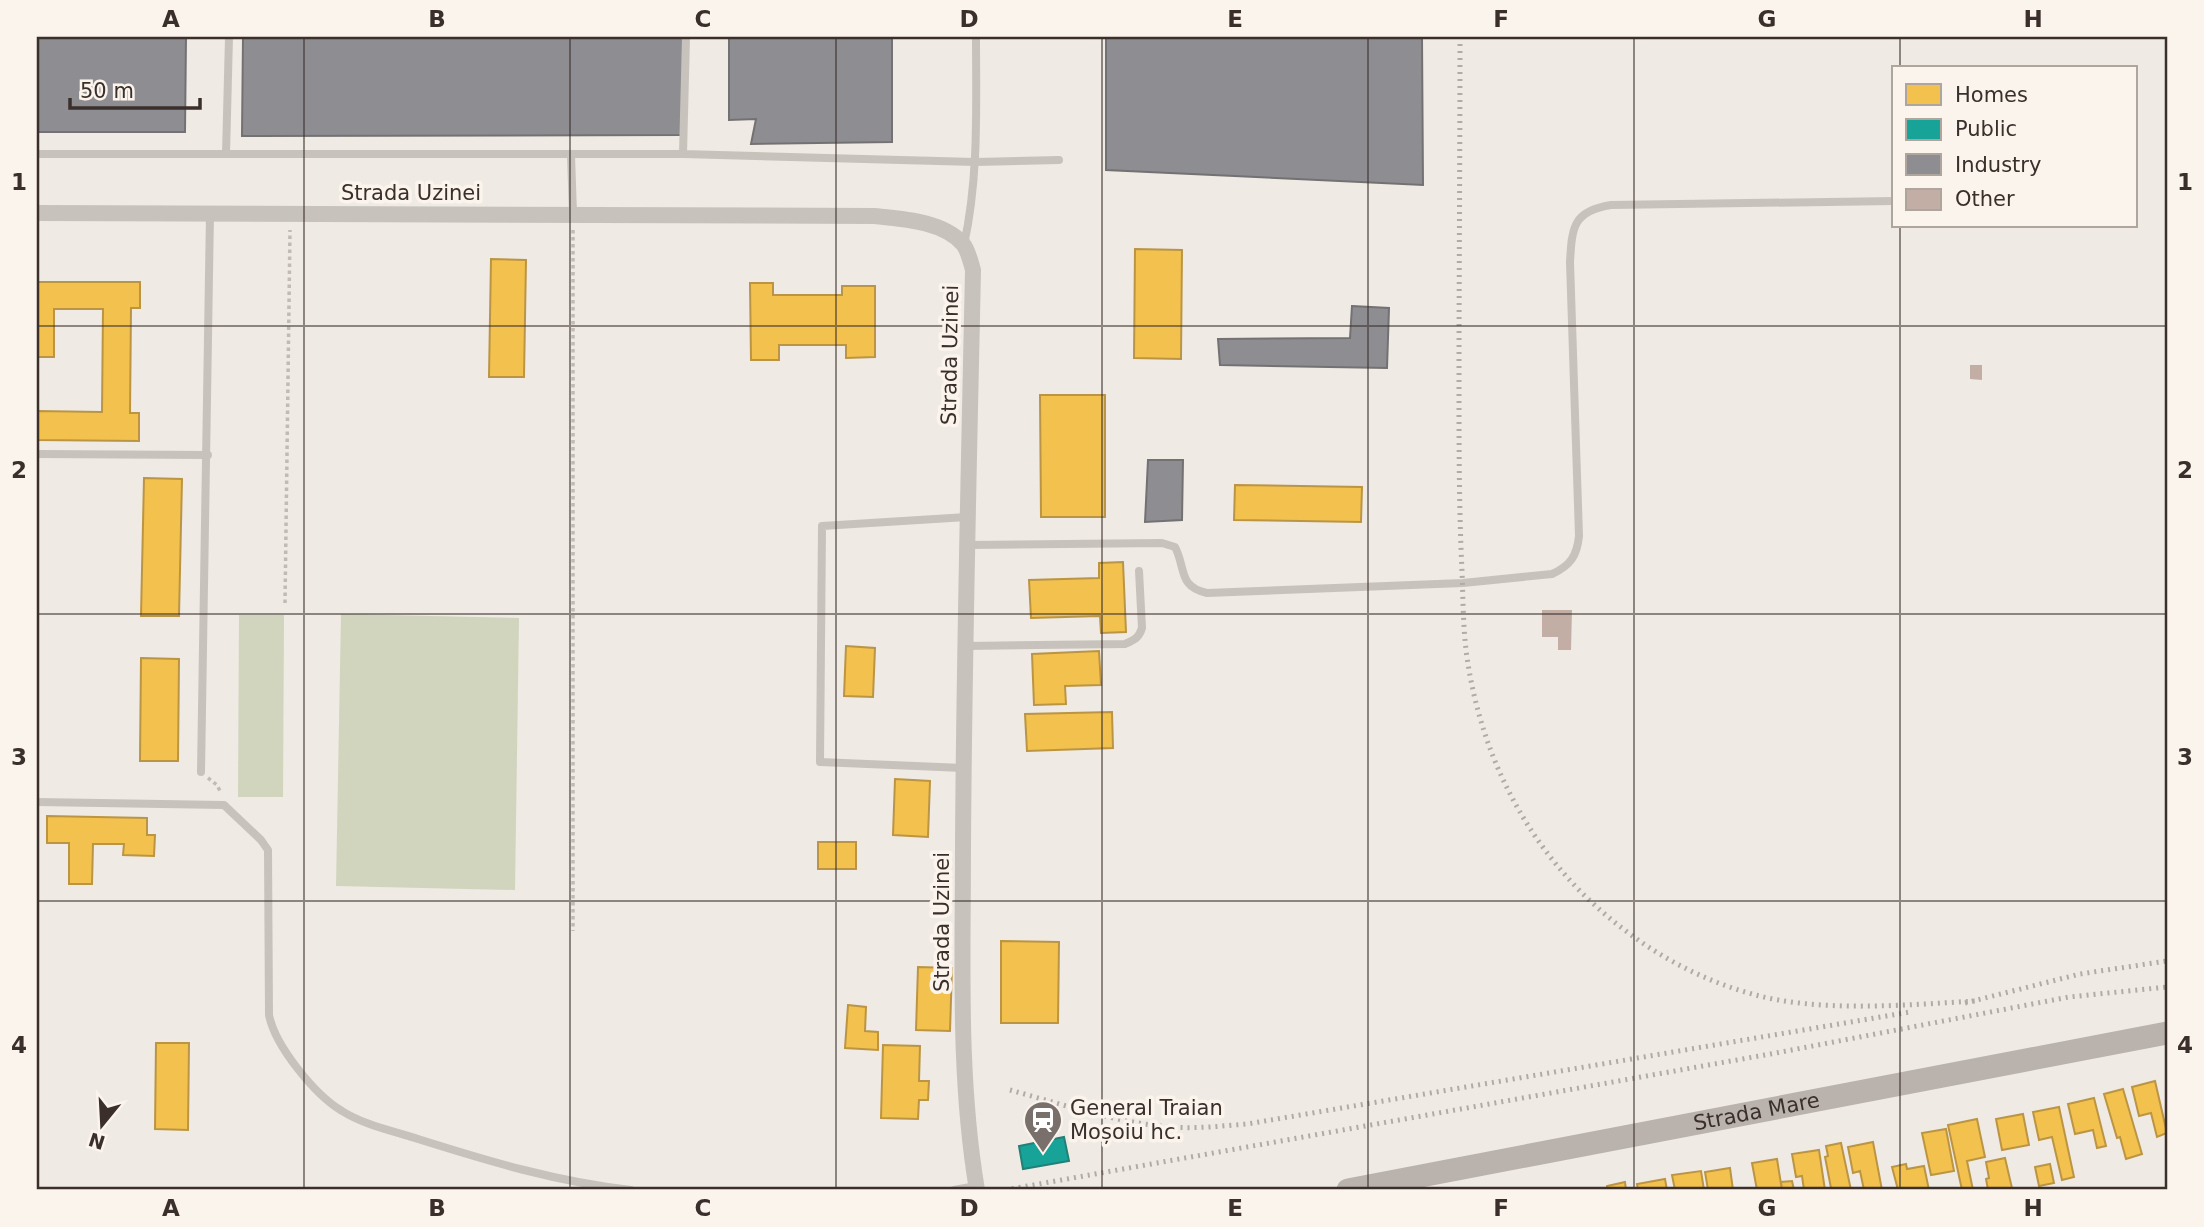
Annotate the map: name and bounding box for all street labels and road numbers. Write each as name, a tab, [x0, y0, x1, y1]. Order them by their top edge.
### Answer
street label: Strada Uzinei	[341, 181, 481, 205]
street label: Strada Uzinei	[937, 285, 963, 425]
street label: Strada Uzinei	[930, 852, 954, 992]
street label: Strada Mare	[1691, 1088, 1822, 1136]

